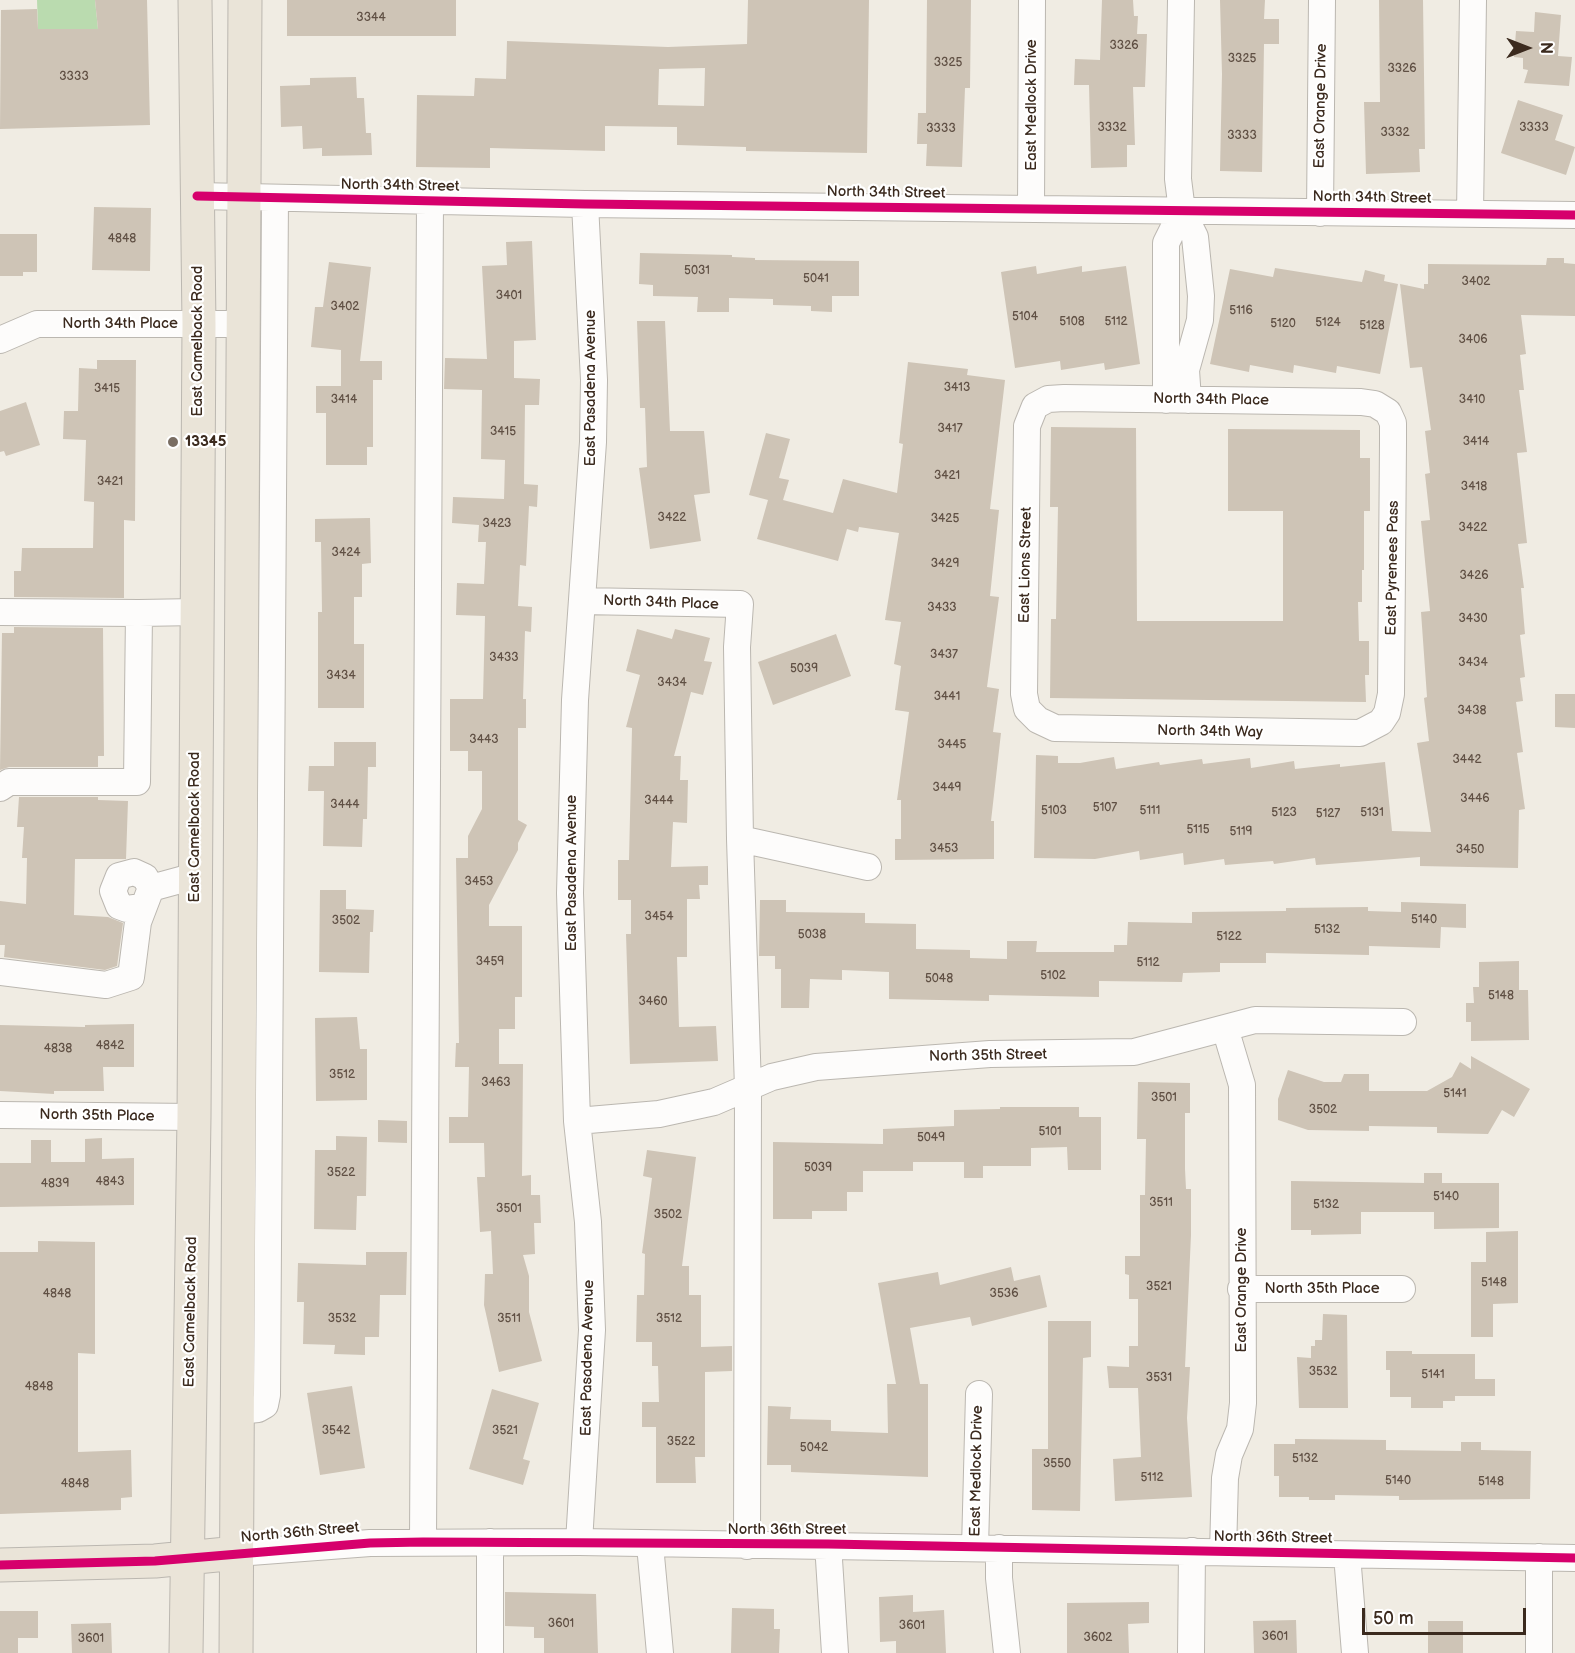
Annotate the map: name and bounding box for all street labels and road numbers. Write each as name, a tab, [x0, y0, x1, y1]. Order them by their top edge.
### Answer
street label: East Medlock Drive	[1023, 39, 1041, 171]
street label: East Orange Drive	[1311, 43, 1331, 169]
street label: North 34th Street	[340, 176, 460, 196]
street label: North 34th Street	[826, 183, 946, 203]
street label: North 34th Street	[1312, 188, 1432, 208]
street label: East Camelback Road	[189, 266, 207, 416]
street label: East Pasadena Avenue	[582, 310, 600, 466]
street label: North 34th Place	[62, 315, 178, 333]
street label: North 34th Place	[1153, 390, 1269, 410]
street label: East Pyrenees Pass	[1383, 500, 1403, 636]
street label: East Lions Street	[1016, 507, 1036, 623]
street label: North 34th Place	[603, 592, 719, 614]
street label: North 34th Way	[1157, 722, 1263, 742]
street label: East Camelback Road	[186, 752, 204, 902]
street label: East Pasadena Avenue	[563, 795, 581, 951]
street label: North 35th Street	[929, 1046, 1047, 1066]
street label: North 35th Place	[39, 1106, 155, 1126]
street label: East Orange Drive	[1233, 1228, 1251, 1352]
street label: East Camelback Road	[181, 1236, 201, 1388]
street label: East Pasadena Avenue	[578, 1280, 598, 1436]
street label: North 35th Place	[1264, 1280, 1380, 1298]
street label: East Medlock Drive	[967, 1405, 987, 1537]
street label: North 36th Street	[240, 1519, 360, 1547]
street label: North 36th Street	[728, 1521, 846, 1539]
street label: North 36th Street	[1213, 1528, 1333, 1548]

